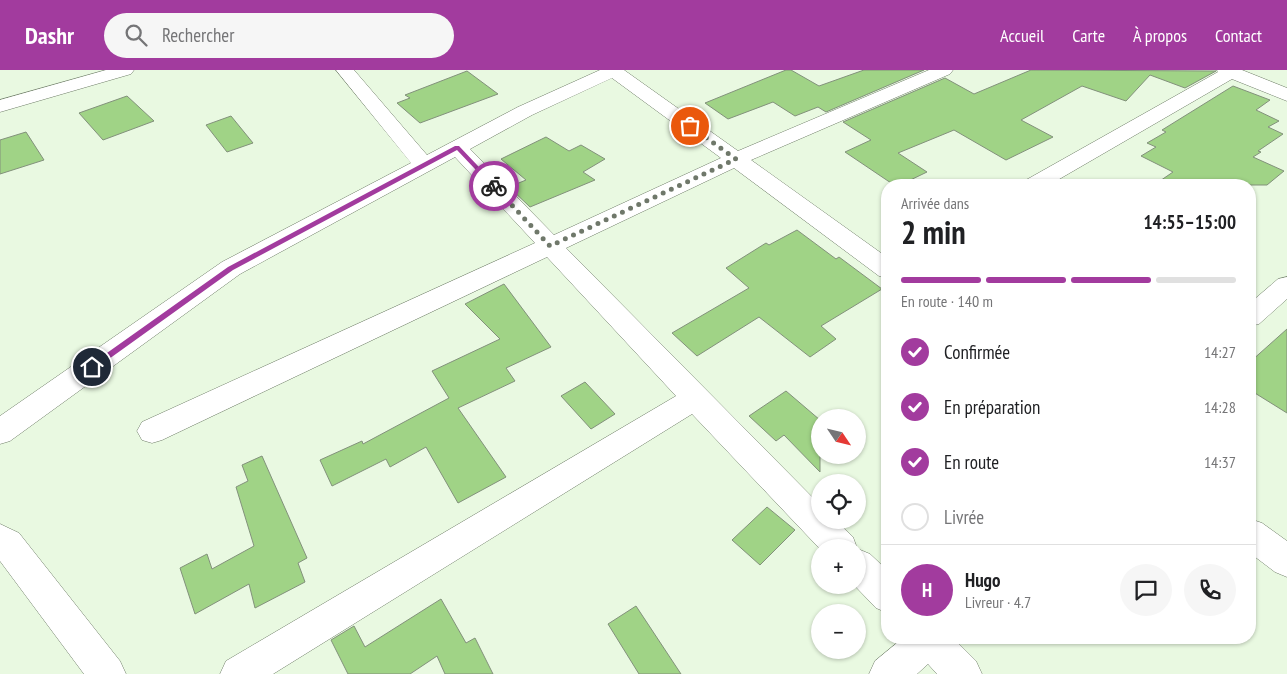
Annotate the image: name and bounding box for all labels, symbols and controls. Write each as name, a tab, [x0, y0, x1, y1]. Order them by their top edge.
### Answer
search box	[104, 13, 454, 58]
text: Dashr	[25, 20, 74, 51]
icon: search	[122, 21, 150, 49]
text: Rechercher	[162, 23, 234, 47]
text: Accueil	[1000, 24, 1044, 47]
text: Carte	[1072, 24, 1105, 47]
text: À propos	[1133, 24, 1187, 47]
text: Contact	[1215, 24, 1262, 47]
pin	[669, 105, 711, 147]
icon: bag	[676, 112, 704, 140]
courier	[469, 161, 519, 211]
icon: bike	[480, 172, 508, 200]
text: Arrivée dans	[901, 193, 969, 213]
text: 14:55–15:00	[1143, 210, 1236, 234]
text: 2 min	[901, 211, 966, 253]
text: En route · 140 m	[901, 291, 993, 311]
icon: check	[901, 338, 929, 366]
text: Confirmée	[944, 340, 1010, 364]
text: 14:27	[1204, 342, 1236, 362]
pin	[71, 346, 113, 388]
icon: home	[78, 353, 106, 381]
icon: check	[901, 393, 929, 421]
text: En préparation	[944, 395, 1040, 419]
text: 14:28	[1204, 397, 1236, 417]
north arrow	[811, 409, 866, 464]
map controls	[811, 409, 866, 659]
icon: check	[901, 448, 929, 476]
text: En route	[944, 450, 999, 474]
text: 14:37	[1204, 452, 1236, 472]
button: locate	[811, 474, 866, 529]
text: Livrée	[944, 505, 984, 529]
button: +	[811, 539, 866, 594]
button: chat	[1120, 564, 1172, 616]
button: phone	[1184, 564, 1236, 616]
text: Hugo	[965, 568, 1000, 592]
text: H	[922, 578, 932, 602]
text: Livreur · 4.7	[965, 592, 1031, 612]
button: −	[811, 604, 866, 659]

